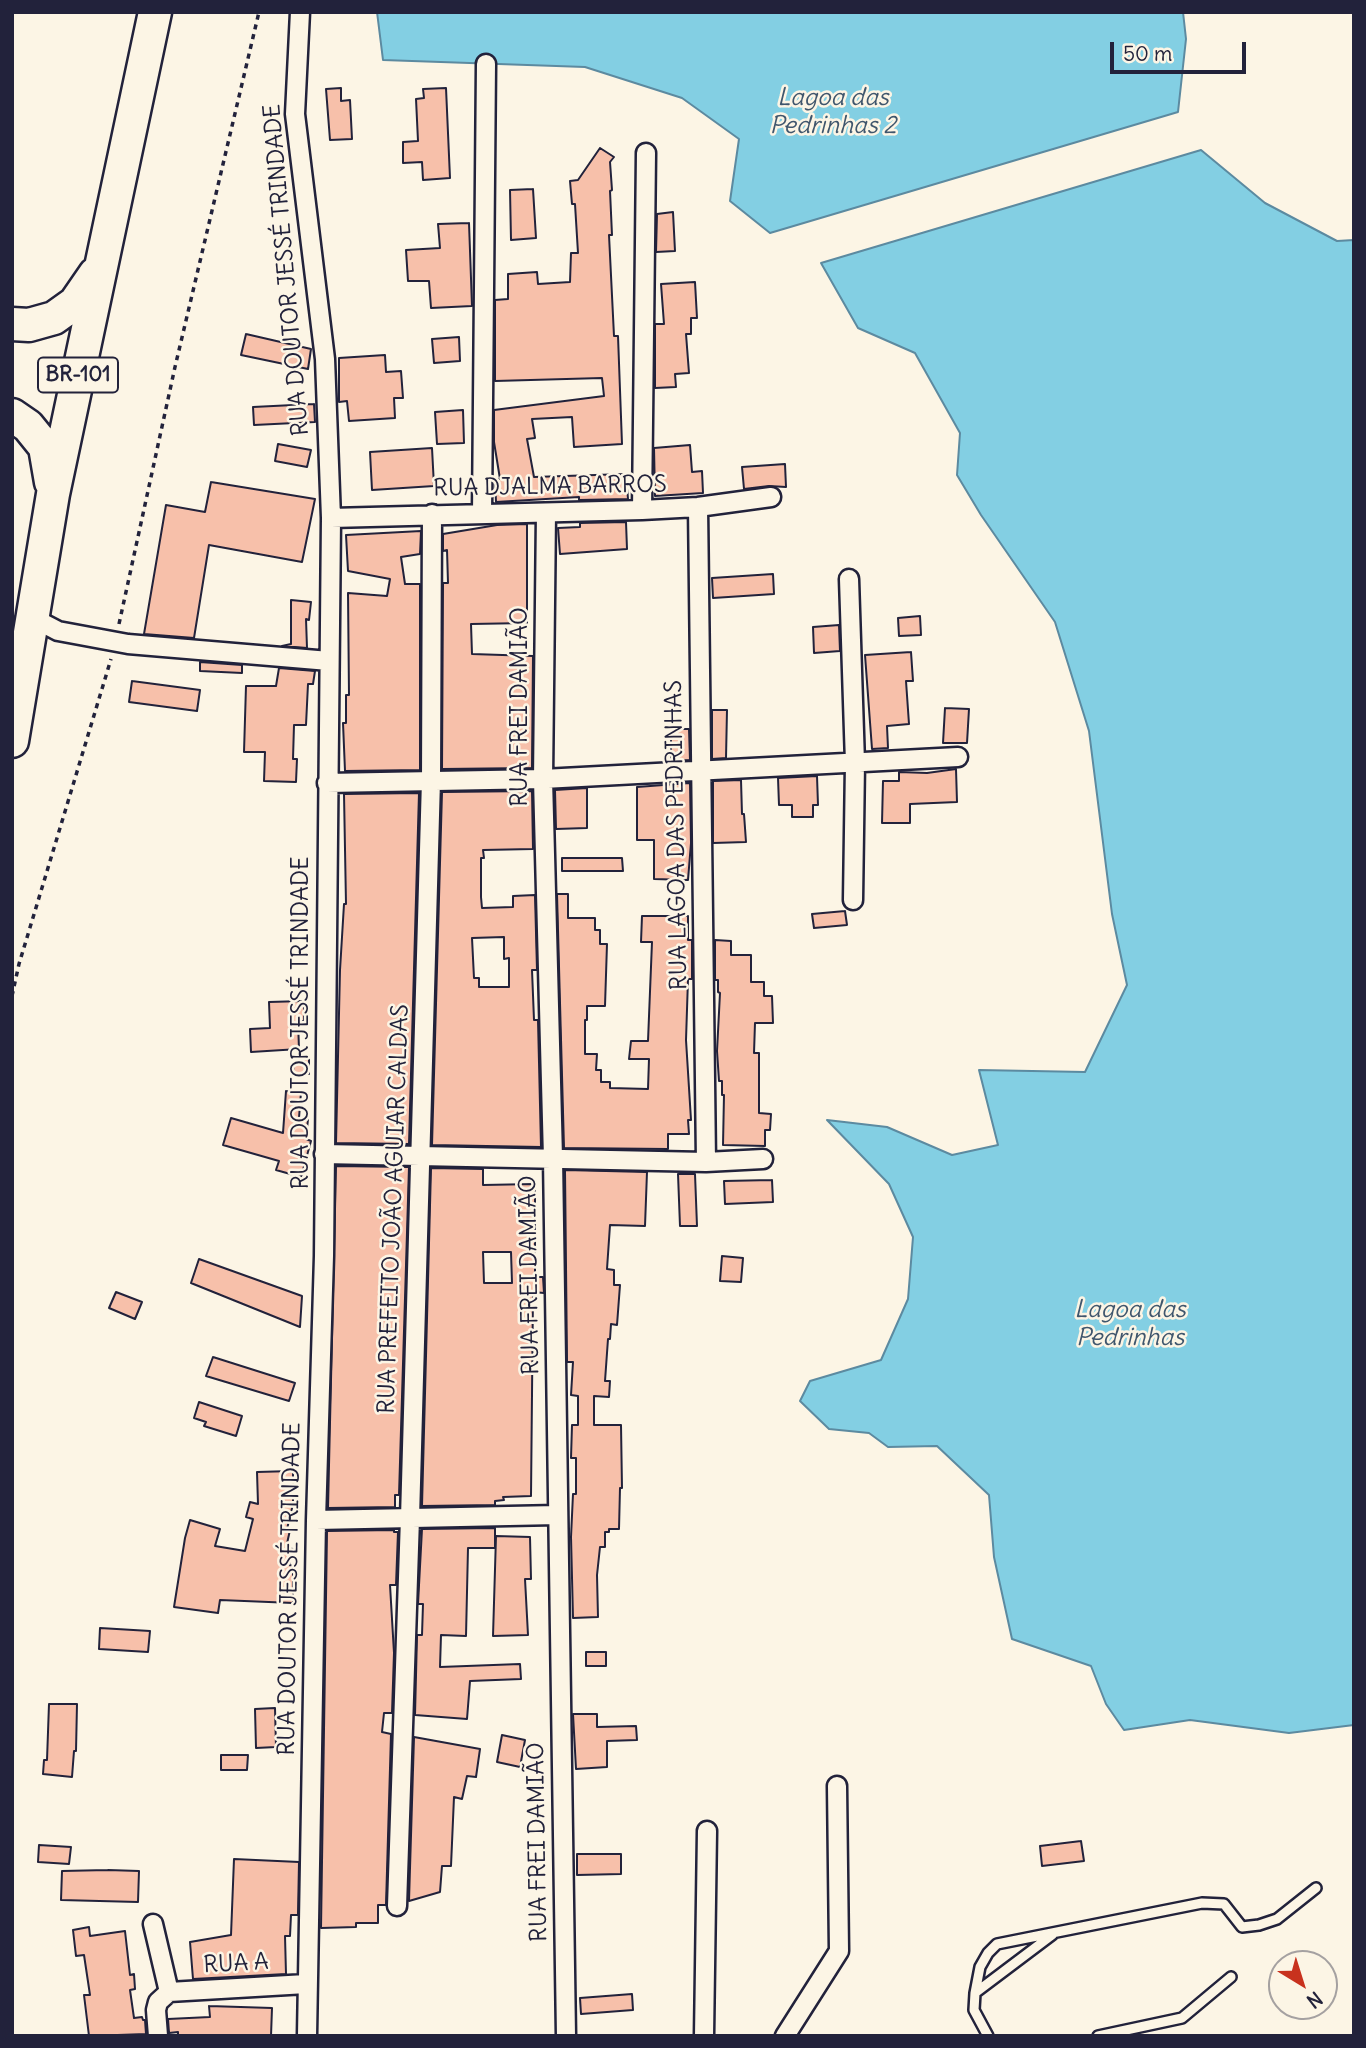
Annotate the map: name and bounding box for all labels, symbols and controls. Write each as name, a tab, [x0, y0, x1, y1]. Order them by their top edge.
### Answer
scale bar	[1114, 28, 1250, 72]
text: 50 m	[1123, 40, 1172, 67]
water label: Lagoa das Pedrinhas 2	[770, 84, 896, 140]
street label: RUA DOUTOR JESSÉ TRINDADE	[259, 103, 315, 437]
road number: BR-101	[38, 358, 118, 392]
street label: RUA DJALMA BARROS	[433, 471, 667, 503]
street label: RUA FREI DAMIÃO	[506, 607, 534, 807]
street label: RUA LAGOA DAS PEDRINHAS	[660, 680, 694, 990]
street label: RUA DOUTOR JESSÉ TRINDADE	[287, 856, 315, 1190]
street label: RUA PREFEITO JOÃO AGUIAR CALDAS	[373, 1004, 415, 1414]
street label: RUA FREI DAMIÃO	[514, 1175, 546, 1375]
water label: Lagoa das Pedrinhas	[1074, 1296, 1186, 1352]
street label: RUA DOUTOR JESSÉ TRINDADE	[273, 1422, 307, 1756]
street label: RUA FREI DAMIÃO	[522, 1742, 554, 1942]
street label: RUA A	[203, 1949, 269, 1979]
north arrow	[1268, 1950, 1338, 2020]
text: N	[1302, 1986, 1327, 2013]

